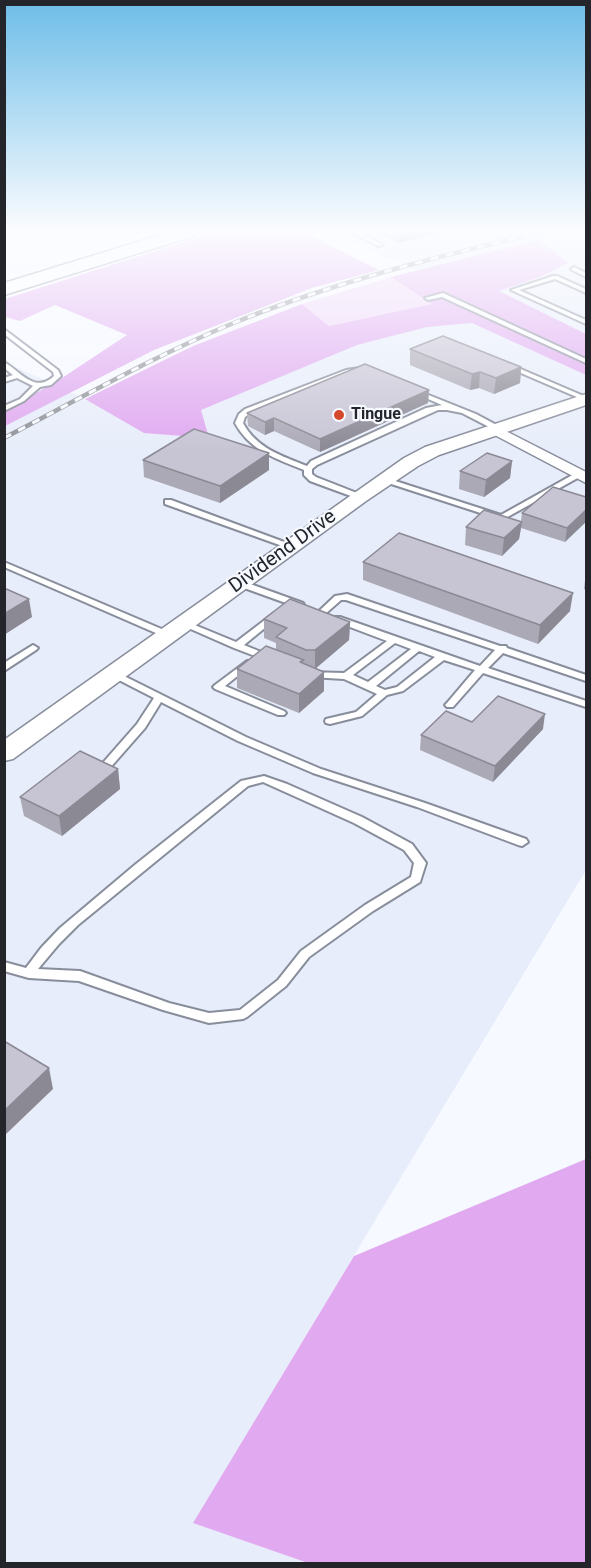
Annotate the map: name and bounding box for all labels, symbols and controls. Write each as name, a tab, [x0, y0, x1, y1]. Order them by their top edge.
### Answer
place label: Tingue	[351, 405, 401, 425]
marker: Tingue	[332, 408, 346, 422]
street label: Dividend Drive	[225, 505, 341, 599]

